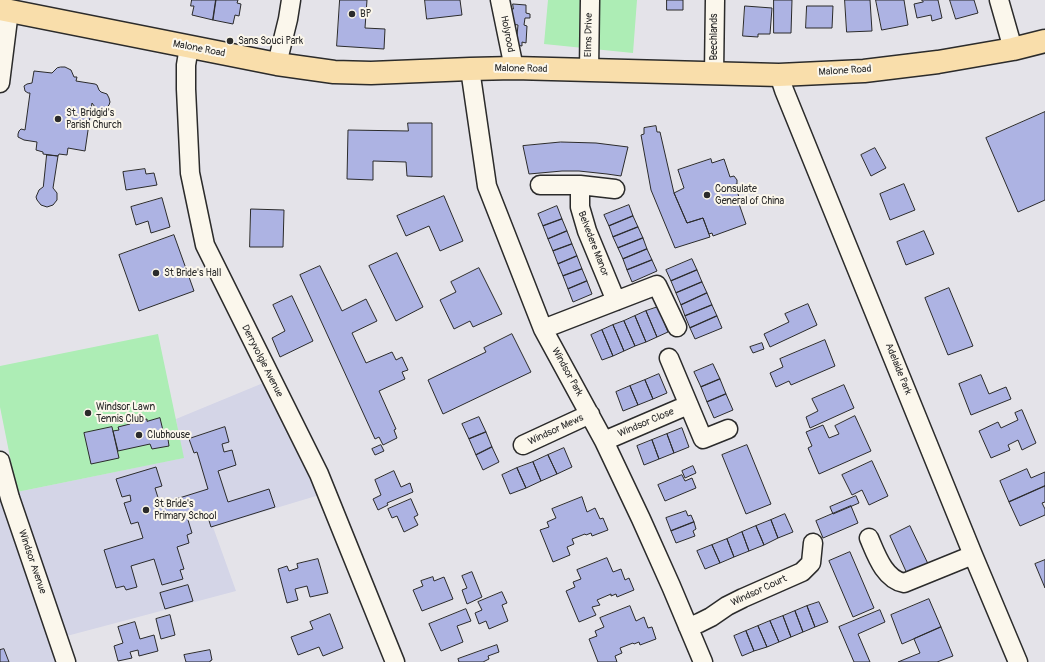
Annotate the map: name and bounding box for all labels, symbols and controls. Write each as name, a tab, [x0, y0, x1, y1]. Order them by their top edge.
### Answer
place label: BP	[360, 8, 371, 20]
marker: BP	[347, 9, 357, 19]
street label: Elms Drive	[583, 13, 595, 57]
street label: Beechlands	[708, 13, 720, 61]
street label: Holyrood	[498, 15, 516, 53]
place label: Sans Souci Park	[238, 35, 303, 47]
marker: Sans Souci Park	[225, 36, 235, 46]
street label: Malone Road	[172, 38, 226, 60]
street label: Malone Road	[494, 63, 548, 75]
street label: Malone Road	[818, 63, 872, 79]
place label: St. Bridgid's Parish Church	[66, 107, 122, 130]
marker: St. Bridgid's Parish Church	[53, 114, 63, 124]
place label: Consulate General of China	[715, 183, 784, 206]
marker: Consulate General of China	[702, 190, 712, 200]
street label: Belvedere Manor	[575, 210, 611, 278]
place label: St Bride's Hall	[164, 267, 221, 279]
marker: St Bride's Hall	[151, 268, 161, 278]
street label: Derryvolgie Avenue	[239, 323, 285, 399]
street label: Adelaide Park	[882, 341, 914, 397]
street label: Windsor Park	[549, 346, 585, 398]
place label: Windsor Lawn Tennis Club	[96, 401, 155, 424]
street label: Windsor Close	[616, 406, 676, 440]
marker: Windsor Lawn Tennis Club	[83, 408, 93, 418]
street label: Windsor Mews	[526, 412, 586, 448]
place label: Clubhouse	[147, 429, 190, 441]
marker: Clubhouse	[134, 430, 144, 440]
place label: St Bride's Primary School	[154, 498, 217, 522]
marker: St Bride's Primary School	[141, 505, 151, 515]
street label: Windsor Avenue	[15, 528, 49, 596]
street label: Windsor Court	[729, 573, 789, 609]

